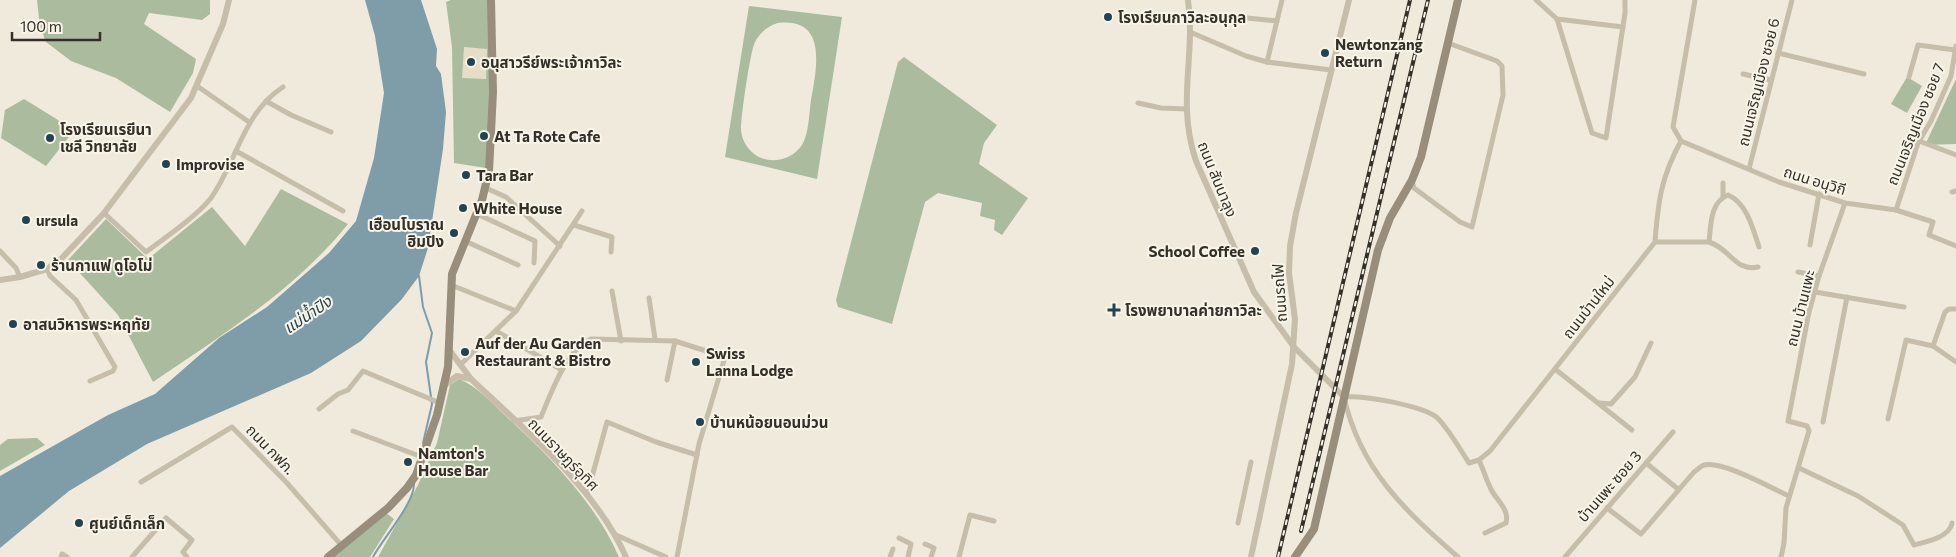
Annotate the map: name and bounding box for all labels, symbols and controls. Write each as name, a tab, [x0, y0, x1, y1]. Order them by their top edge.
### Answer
place label: โรงเรียนกาวิละอนุกุล	[1118, 8, 1246, 27]
scale bar	[12, 10, 100, 42]
marker: โรงเรียนกาวิละอนุกุล	[1102, 11, 1114, 23]
street label: ถนนเจริญเมือง ซอย 6	[1733, 16, 1783, 148]
text: 100 m	[20, 17, 62, 35]
place label: Newtonzang Return	[1335, 35, 1423, 70]
marker: Newtonzang Return	[1319, 47, 1331, 59]
place label: อนุสาวรีย์พระเจ้ากาวิละ	[481, 53, 622, 72]
marker: อนุสาวรีย์พระเจ้ากาวิละ	[465, 56, 477, 68]
street label: ถนนเจริญเมือง ซอย 7	[1882, 60, 1948, 188]
place label: โรงเรียนเรยีนา เชลี วิทยาลัย	[60, 120, 152, 155]
place label: At Ta Rote Cafe	[494, 127, 601, 145]
marker: At Ta Rote Cafe	[478, 130, 490, 142]
marker: โรงเรียนเรยีนา เชลี วิทยาลัย	[44, 132, 56, 144]
street label: ถนน สันนาลุง	[1194, 139, 1241, 220]
place label: Improvise	[176, 155, 245, 173]
marker: Improvise	[160, 158, 172, 170]
street label: ถนน อนุวิถี	[1781, 162, 1848, 199]
place label: Tara Bar	[476, 166, 533, 184]
marker: Tara Bar	[460, 169, 472, 181]
place label: White House	[473, 199, 562, 217]
marker: White House	[457, 202, 469, 214]
place label: ursula	[36, 211, 78, 229]
marker: ursula	[20, 214, 32, 226]
place label: เฮือนโบราณ ฮิมปิง	[368, 215, 444, 250]
marker: เฮือนโบราณ ฮิมปิง	[448, 227, 460, 239]
place label: School Coffee	[1149, 242, 1245, 260]
marker: School Coffee	[1249, 245, 1261, 257]
place label: ร้านกาแฟ ดูโอโม่	[51, 256, 152, 276]
marker: ร้านกาแฟ ดูโอโม่	[35, 259, 47, 271]
street label: ถนนรถไฟ	[1268, 263, 1290, 323]
street label: ถนน บ้านแพะ	[1782, 268, 1818, 348]
street label: ถนนบ้านใหม่	[1558, 272, 1618, 342]
water label: แม่น้ำปิง	[279, 290, 336, 337]
place label: โรงพยาบาลค่ายกาวิละ	[1125, 301, 1262, 319]
marker: โรงพยาบาลค่ายกาวิละ	[1107, 303, 1121, 317]
place label: อาสนวิหารพระหฤทัย	[23, 315, 150, 333]
marker: อาสนวิหารพระหฤทัย	[7, 318, 19, 330]
place label: Auf der Au Garden Restaurant & Bistro	[475, 334, 611, 369]
place label: Swiss Lanna Lodge	[706, 344, 793, 379]
marker: Auf der Au Garden Restaurant & Bistro	[459, 346, 471, 358]
marker: Swiss Lanna Lodge	[690, 356, 702, 368]
place label: บ้านหน้อยนอนม่วน	[710, 413, 828, 431]
street label: ถนนราษฎร์อุทิศ	[524, 414, 603, 495]
marker: บ้านหน้อยนอนม่วน	[694, 416, 706, 428]
street label: ถนน กฟภ.	[243, 420, 299, 478]
place label: Namton's House Bar	[418, 444, 489, 479]
street label: บ้านแพะ ซอย 3	[1573, 447, 1645, 525]
marker: Namton's House Bar	[402, 456, 414, 468]
place label: ศูนย์เด็กเล็ก	[89, 514, 165, 534]
marker: ศูนย์เด็กเล็ก	[73, 517, 85, 529]

